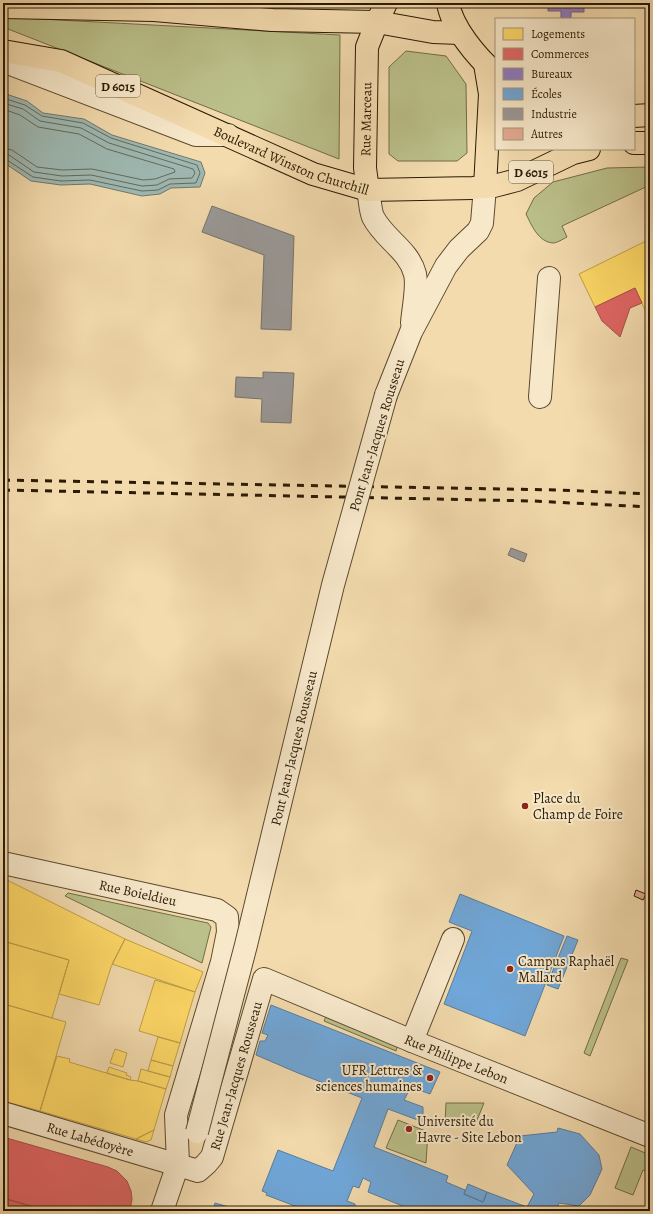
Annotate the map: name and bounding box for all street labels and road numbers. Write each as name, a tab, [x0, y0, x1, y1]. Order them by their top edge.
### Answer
road number: D 6015	[96, 75, 140, 97]
street label: Rue Marceau	[356, 81, 376, 157]
street label: Boulevard Winston Churchill	[211, 121, 372, 199]
road number: D 6015	[509, 161, 553, 183]
street label: Pont Jean-Jacques Rousseau	[345, 356, 409, 514]
street label: Pont Jean-Jacques Rousseau	[266, 668, 322, 827]
street label: Rue Boieldieu	[97, 875, 179, 910]
street label: Rue Jean-Jacques Rousseau	[205, 998, 267, 1153]
street label: Rue Philippe Lebon	[402, 1029, 511, 1088]
street label: Rue Labédoyère	[44, 1117, 136, 1161]

